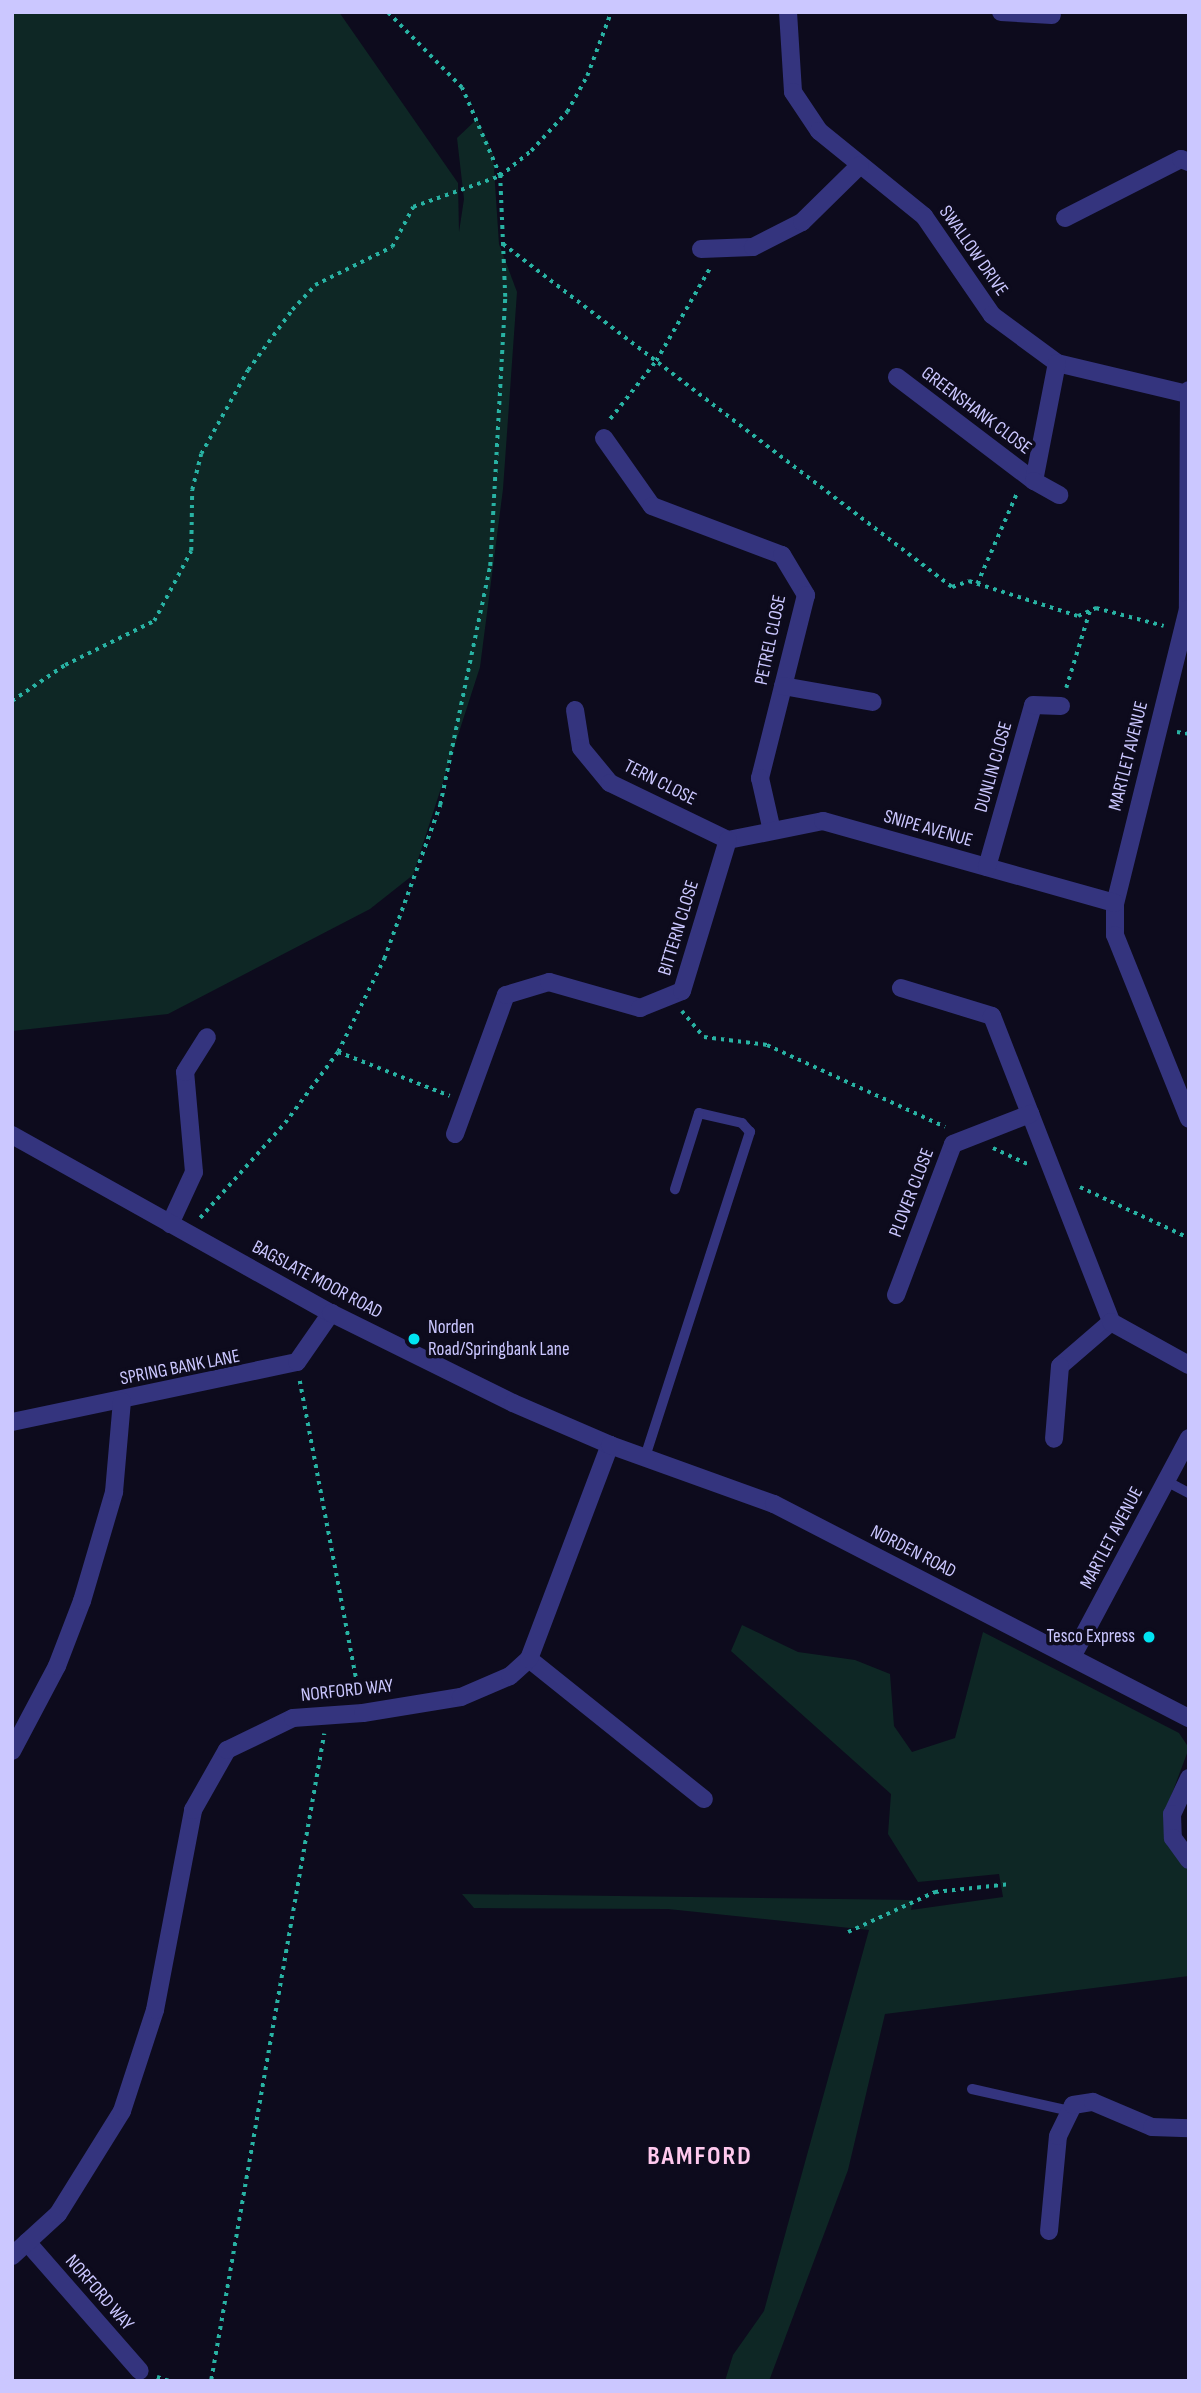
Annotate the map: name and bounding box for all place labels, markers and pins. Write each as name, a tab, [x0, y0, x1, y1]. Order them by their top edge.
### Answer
place label: Norden Road/Springbank Lane	[428, 1317, 570, 1361]
marker: Norden Road/Springbank Lane	[406, 1331, 422, 1347]
place label: Tesco Express	[1047, 1626, 1135, 1648]
marker: Tesco Express	[1141, 1629, 1157, 1645]

